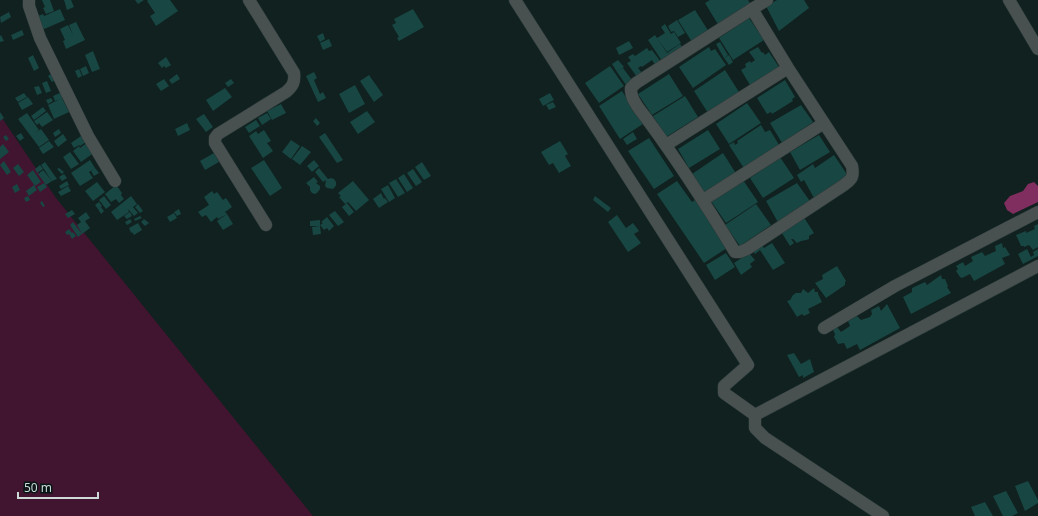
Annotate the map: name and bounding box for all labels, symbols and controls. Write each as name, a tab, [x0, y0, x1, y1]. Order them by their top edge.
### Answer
scale bar	[18, 474, 98, 500]
text: 50 m	[24, 479, 52, 496]

